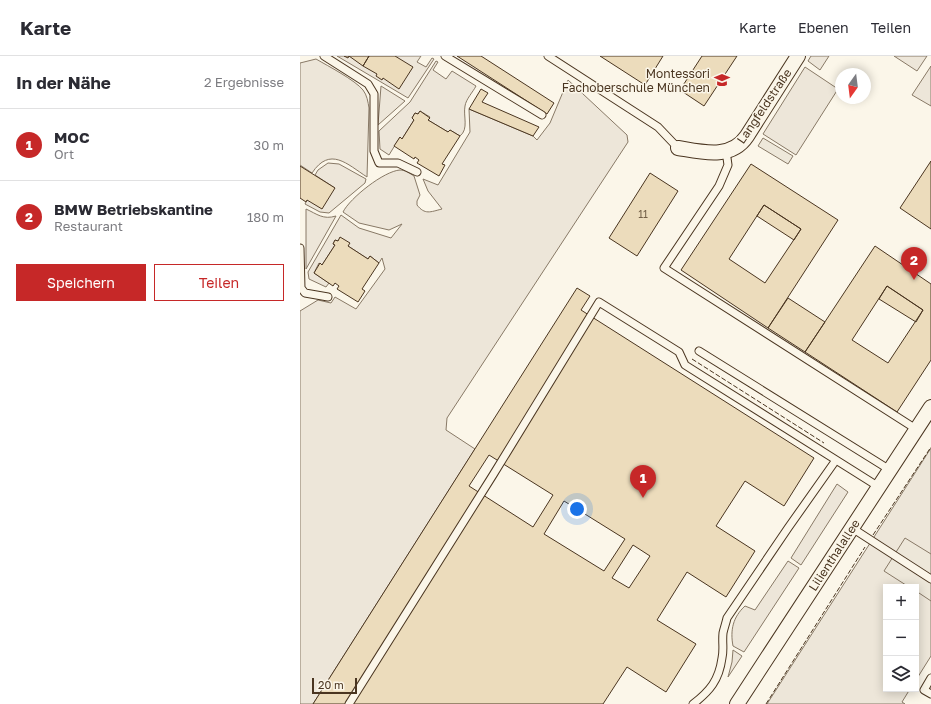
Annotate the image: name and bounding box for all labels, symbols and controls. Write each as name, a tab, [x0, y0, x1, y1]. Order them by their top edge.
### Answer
text: Karte	[20, 16, 71, 39]
text: Karte	[739, 19, 776, 36]
text: Ebenen	[798, 19, 849, 36]
text: Teilen	[871, 19, 911, 36]
place label: Montessori Fachoberschule München	[562, 66, 710, 95]
street label: Langfeldstraße	[733, 66, 795, 146]
north arrow	[835, 68, 871, 104]
school or university icon: Montessori Fachoberschule München	[713, 71, 731, 89]
text: In der Nähe	[16, 72, 111, 93]
text: 2 Ergebnisse	[204, 74, 284, 90]
text: MOC	[54, 128, 90, 146]
text: 1	[26, 137, 32, 153]
text: 30 m	[254, 137, 284, 153]
text: Ort	[54, 146, 74, 162]
text: BMW Betriebskantine	[54, 200, 213, 218]
house number: 11	[638, 208, 648, 220]
text: 2	[25, 209, 33, 225]
text: 180 m	[247, 209, 284, 225]
text: Restaurant	[54, 218, 123, 234]
pin: 2	[901, 247, 927, 280]
button: Speichern	[16, 264, 146, 301]
button: Teilen	[154, 264, 284, 301]
pin: 1	[630, 465, 656, 498]
your location	[567, 499, 587, 519]
street label: Lilienthalallee	[805, 516, 863, 594]
map controls	[883, 584, 919, 692]
button: +	[883, 584, 919, 620]
button: −	[883, 620, 919, 656]
button: layers	[883, 656, 919, 692]
scale bar	[312, 676, 357, 695]
text: 20 m	[318, 678, 344, 691]

